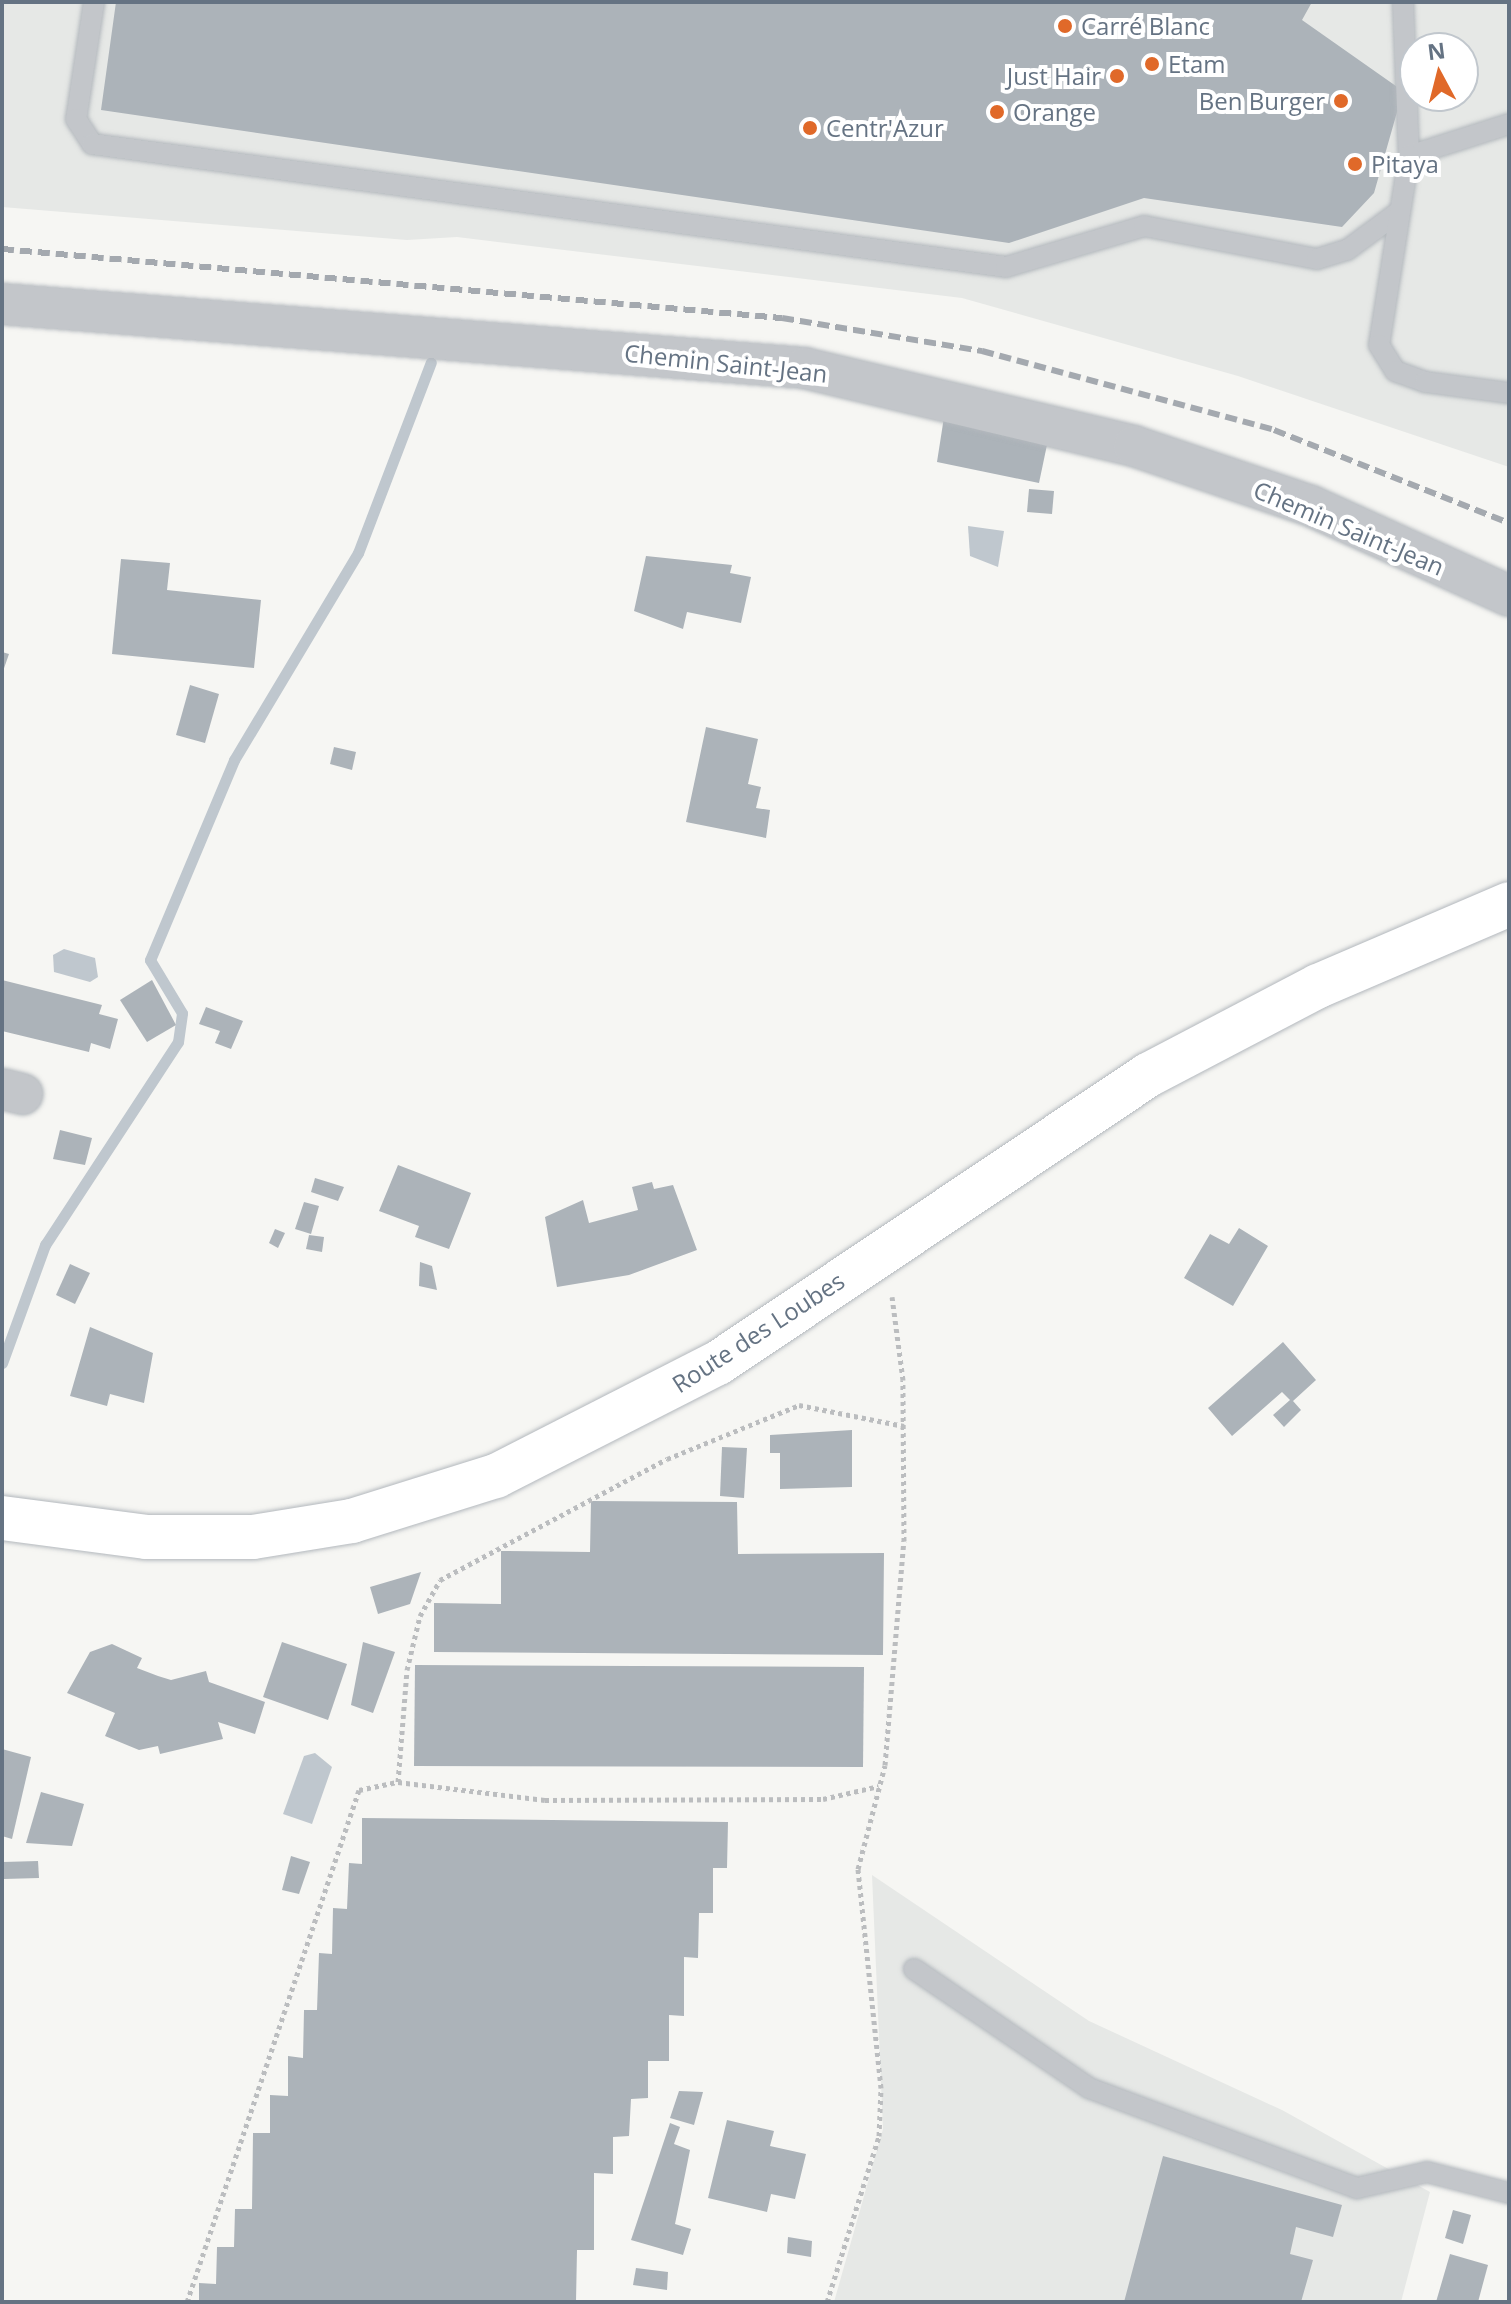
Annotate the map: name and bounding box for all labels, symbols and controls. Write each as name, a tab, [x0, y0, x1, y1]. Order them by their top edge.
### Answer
place label: Carré Blanc	[1081, 12, 1210, 40]
marker: Carré Blanc	[1056, 17, 1074, 35]
north arrow	[1399, 32, 1479, 112]
text: N	[1426, 34, 1447, 66]
place label: Etam	[1168, 50, 1225, 78]
marker: Etam	[1143, 55, 1161, 73]
place label: Just Hair	[1007, 62, 1101, 90]
marker: Just Hair	[1108, 67, 1126, 85]
place label: Ben Burger	[1199, 87, 1325, 115]
marker: Ben Burger	[1332, 92, 1350, 110]
place label: Orange	[1013, 98, 1096, 126]
marker: Orange	[988, 103, 1006, 121]
place label: Centr'Azur	[826, 114, 944, 142]
marker: Centr'Azur	[801, 119, 819, 137]
place label: Pitaya	[1371, 150, 1439, 178]
marker: Pitaya	[1346, 155, 1364, 173]
street label: Chemin Saint-Jean	[623, 338, 829, 388]
street label: Chemin Saint-Jean	[1249, 475, 1449, 581]
street label: Route des Loubes	[667, 1266, 849, 1398]

